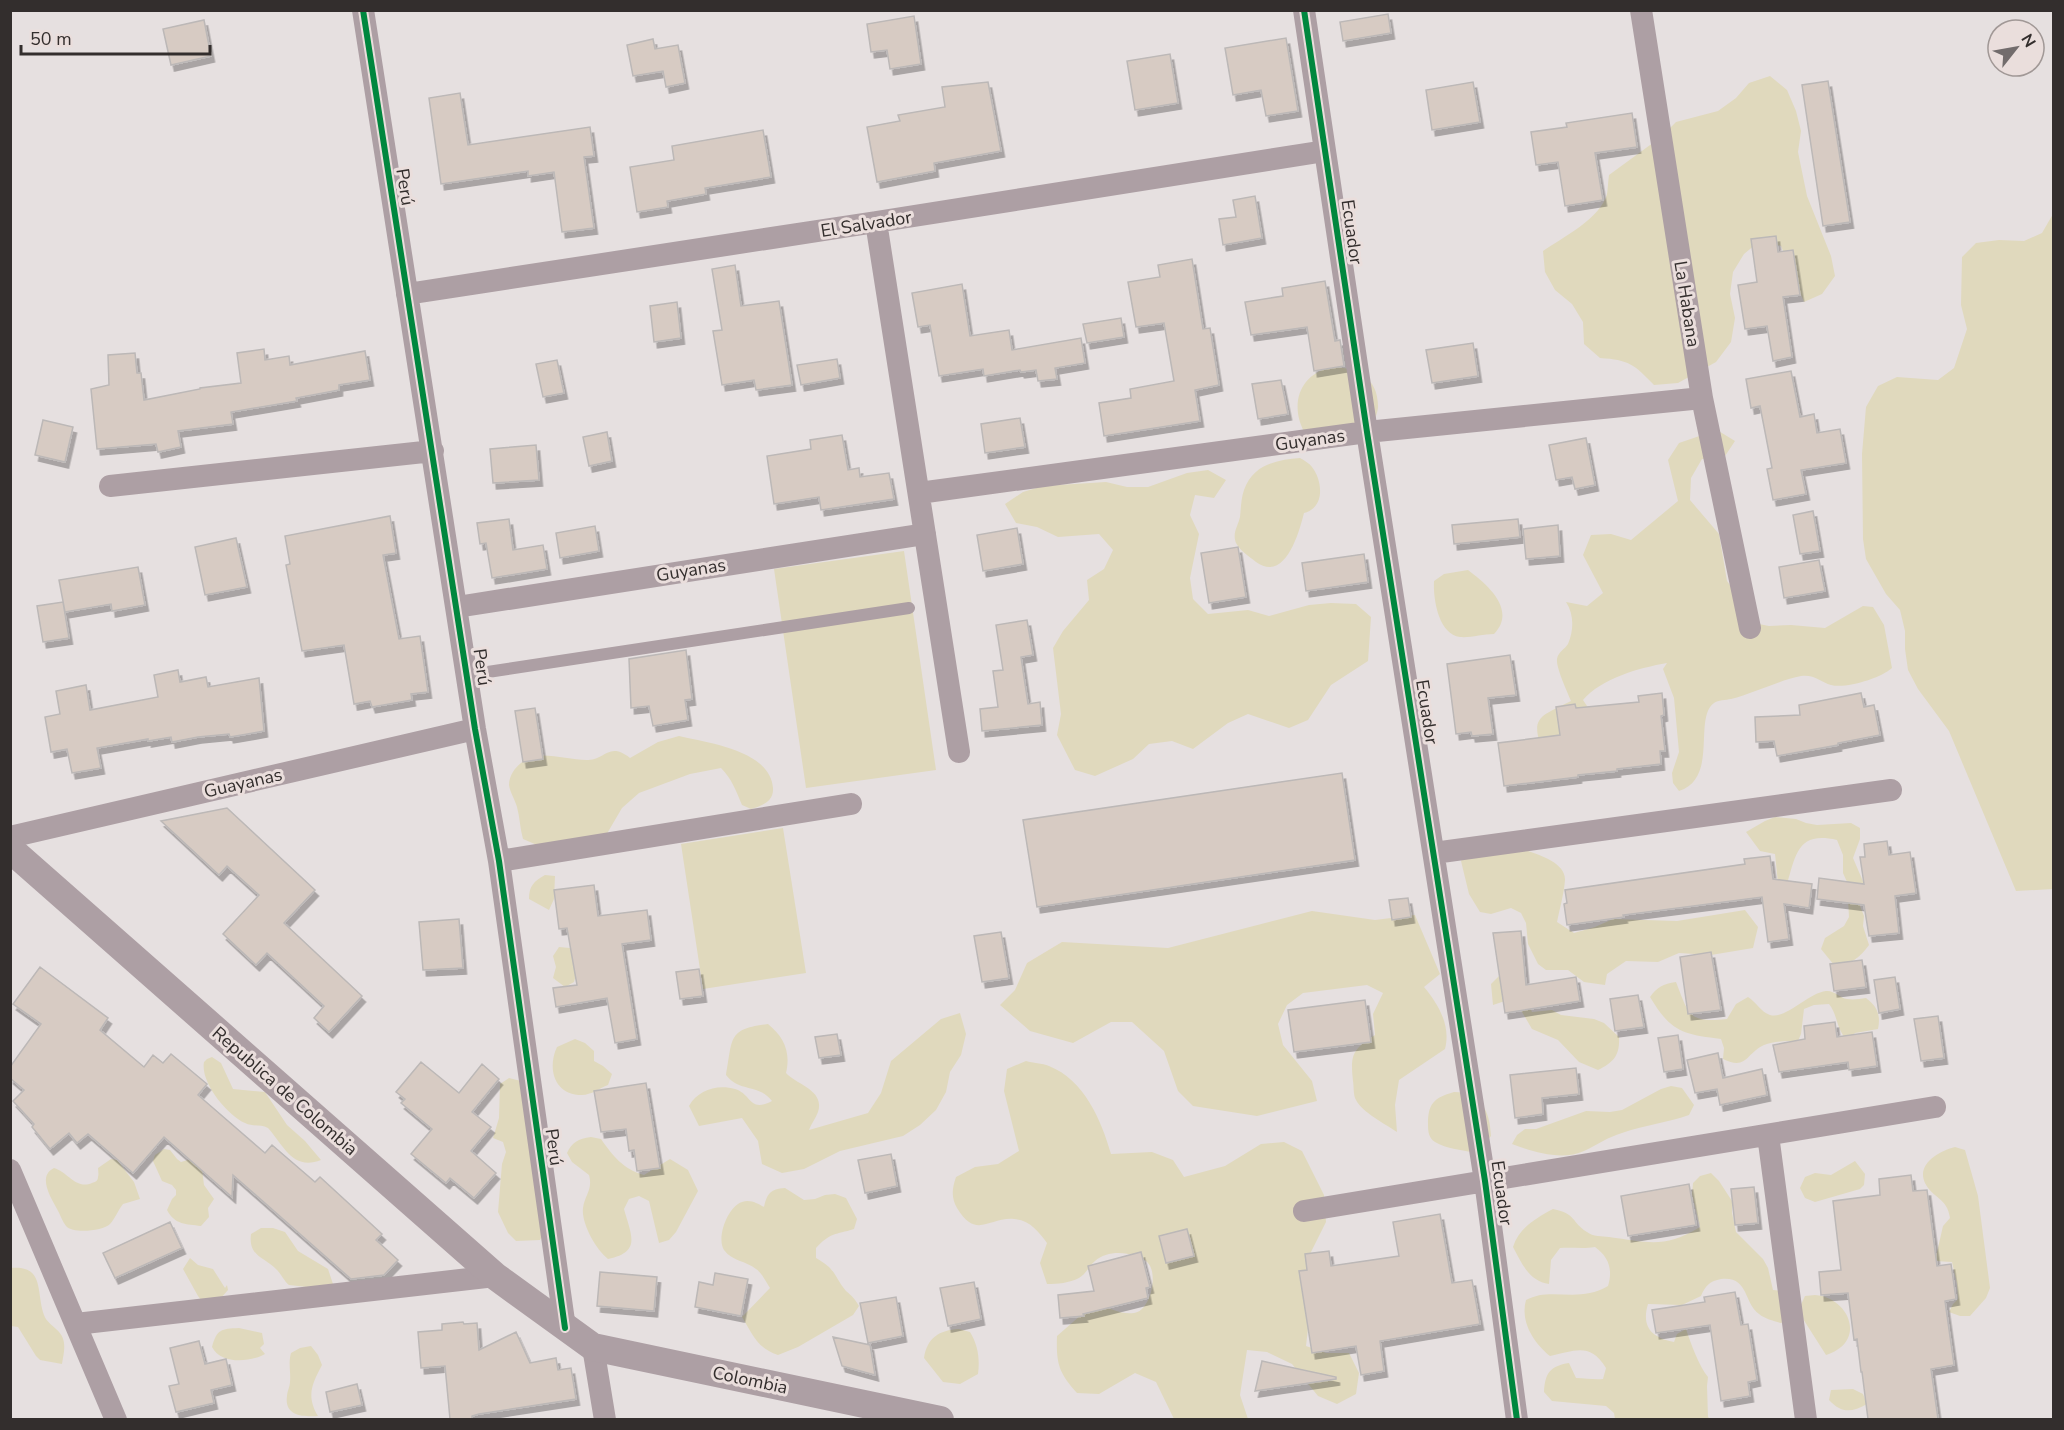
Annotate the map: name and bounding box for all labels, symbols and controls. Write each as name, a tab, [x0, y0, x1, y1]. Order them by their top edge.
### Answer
scale bar	[21, 18, 210, 56]
north arrow	[1986, 18, 2046, 78]
text: 50 m	[30, 27, 72, 51]
text: N	[2015, 30, 2041, 52]
street label: Perú	[390, 167, 420, 207]
street label: Ecuador	[1336, 198, 1369, 267]
street label: El Salvador	[819, 205, 914, 243]
street label: La Habana	[1668, 259, 1706, 349]
street label: Guyanas	[1274, 423, 1346, 457]
street label: Guyanas	[654, 553, 728, 587]
street label: Perú	[468, 647, 496, 687]
street label: Ecuador	[1410, 678, 1444, 747]
street label: Guayanas	[201, 762, 285, 804]
street label: Republica de Colombia	[207, 1021, 363, 1161]
street label: Perú	[540, 1127, 568, 1167]
street label: Ecuador	[1486, 1159, 1519, 1228]
street label: Colombia	[710, 1360, 790, 1400]

